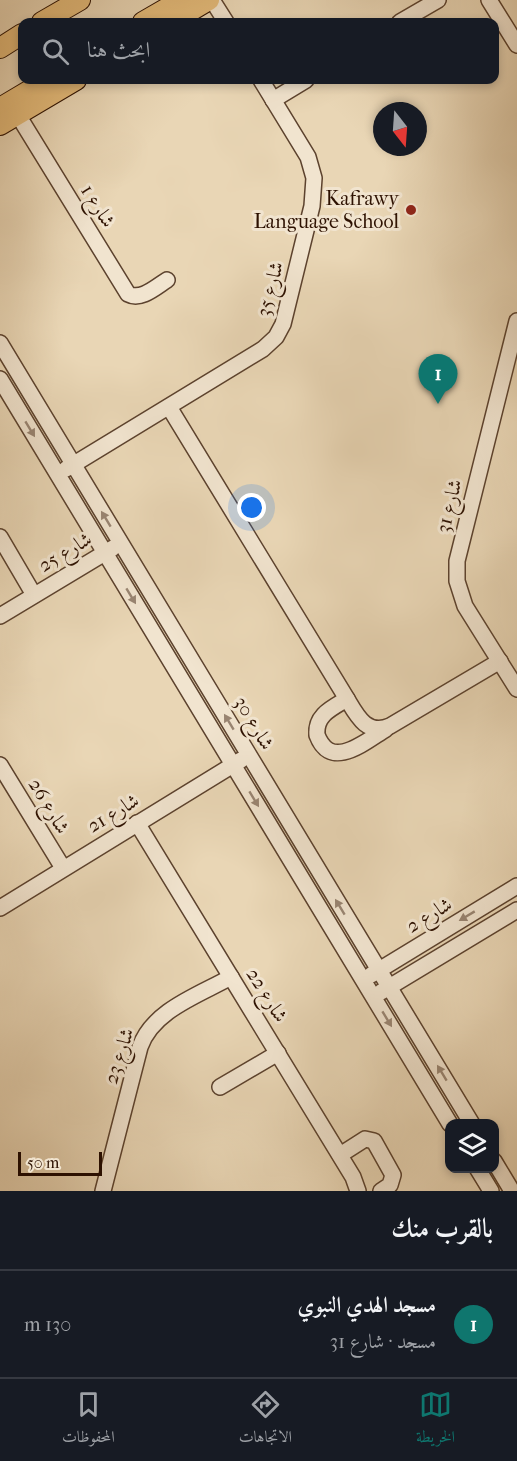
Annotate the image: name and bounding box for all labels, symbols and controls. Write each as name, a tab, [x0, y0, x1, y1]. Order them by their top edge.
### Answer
search box	[18, 18, 499, 84]
icon: search	[39, 35, 72, 68]
text: ابحث هنا	[87, 37, 150, 63]
north arrow	[373, 102, 427, 156]
street label: شارع 1	[71, 180, 120, 235]
place label: Kafrawy Language School	[254, 187, 400, 233]
marker: Kafrawy Language School	[404, 203, 418, 217]
street label: شارع 35	[252, 259, 294, 321]
pin: 1	[418, 354, 458, 404]
one-way arrow	[25, 421, 36, 437]
street label: شارع 31	[431, 477, 473, 537]
your location	[237, 493, 266, 522]
one-way arrow	[101, 511, 112, 527]
street label: شارع 25	[34, 527, 99, 582]
one-way arrow	[126, 588, 137, 604]
street label: شارع 30	[224, 692, 279, 757]
one-way arrow	[223, 714, 234, 730]
street label: شارع 26	[19, 774, 74, 841]
street label: شارع 21	[83, 789, 146, 843]
one-way arrow	[248, 791, 259, 807]
street label: شارع 2	[402, 892, 459, 943]
one-way arrow	[335, 899, 346, 915]
one-way arrow	[459, 911, 475, 922]
street label: شارع 22	[236, 964, 293, 1030]
one-way arrow	[382, 1011, 393, 1027]
street label: شارع 23	[99, 1025, 145, 1089]
one-way arrow	[436, 1065, 447, 1081]
map controls	[445, 1119, 499, 1173]
button: layers	[445, 1119, 499, 1173]
scale bar	[18, 1149, 102, 1176]
text: 50 m	[27, 1153, 59, 1172]
text: بالقرب منك	[391, 1213, 493, 1244]
text: مسجد الهدي النبوي	[297, 1292, 436, 1318]
text: 130 m	[24, 1313, 71, 1336]
text: 1	[470, 1313, 477, 1336]
text: مسجد · شارع 31	[330, 1330, 436, 1353]
tab: المحفوظات	[62, 1388, 115, 1452]
tab: الاتجاهات	[239, 1388, 292, 1452]
tab: الخريطة	[416, 1388, 455, 1452]

